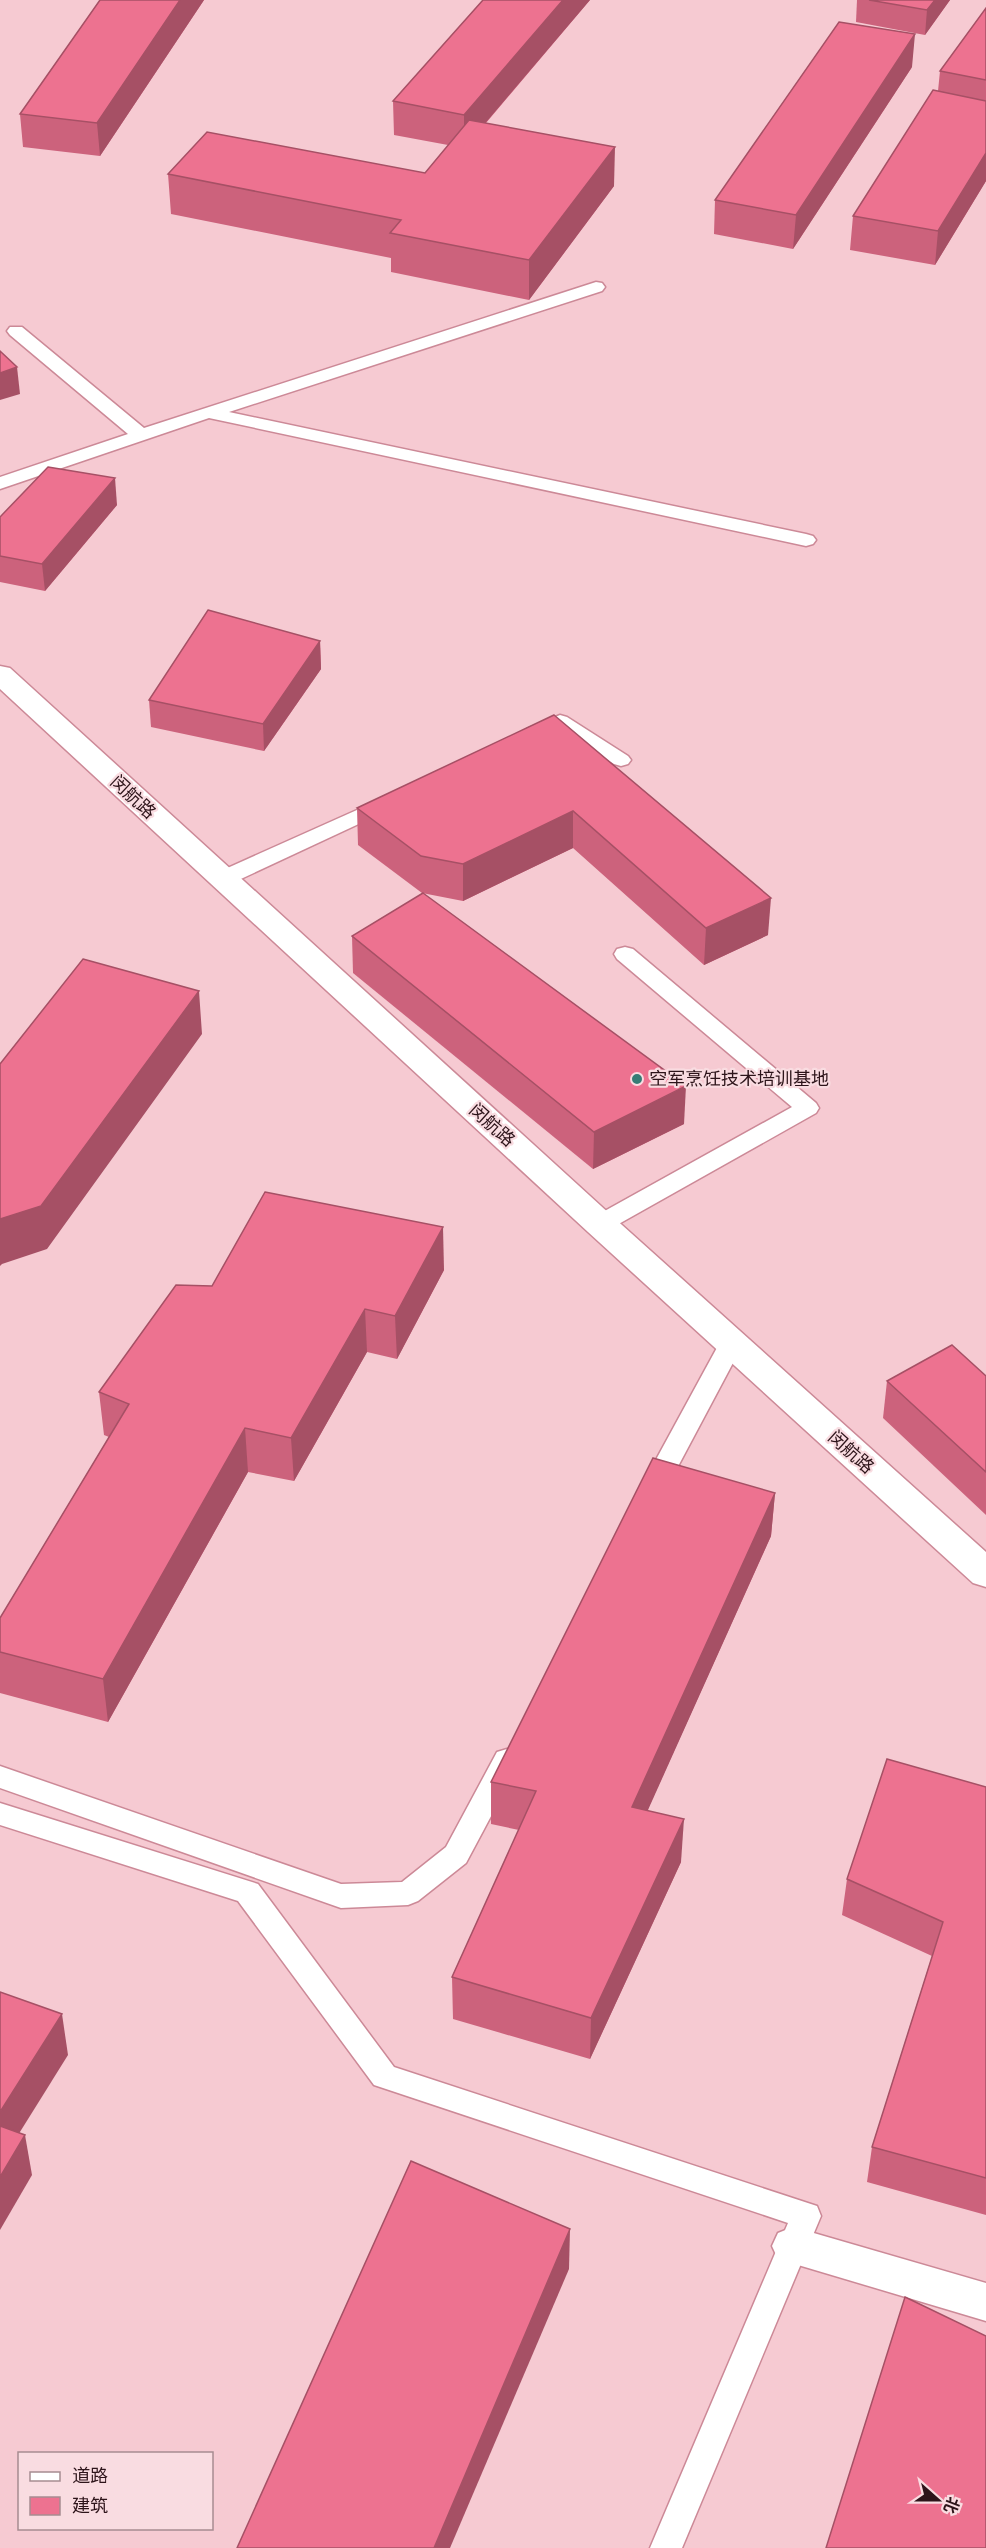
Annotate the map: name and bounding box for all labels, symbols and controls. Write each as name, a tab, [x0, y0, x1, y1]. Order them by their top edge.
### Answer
street label: 闵航路	[106, 771, 160, 823]
place label: 空军烹饪技术培训基地	[649, 1068, 829, 1090]
marker: 空军烹饪技术培训基地	[630, 1072, 644, 1086]
street label: 闵航路	[465, 1099, 519, 1151]
street label: 闵航路	[824, 1426, 878, 1478]
legend	[18, 2452, 213, 2530]
text: 道路	[72, 2465, 108, 2487]
north arrow	[908, 2470, 968, 2530]
text: 北	[940, 2494, 963, 2516]
text: 建筑	[72, 2495, 108, 2517]

